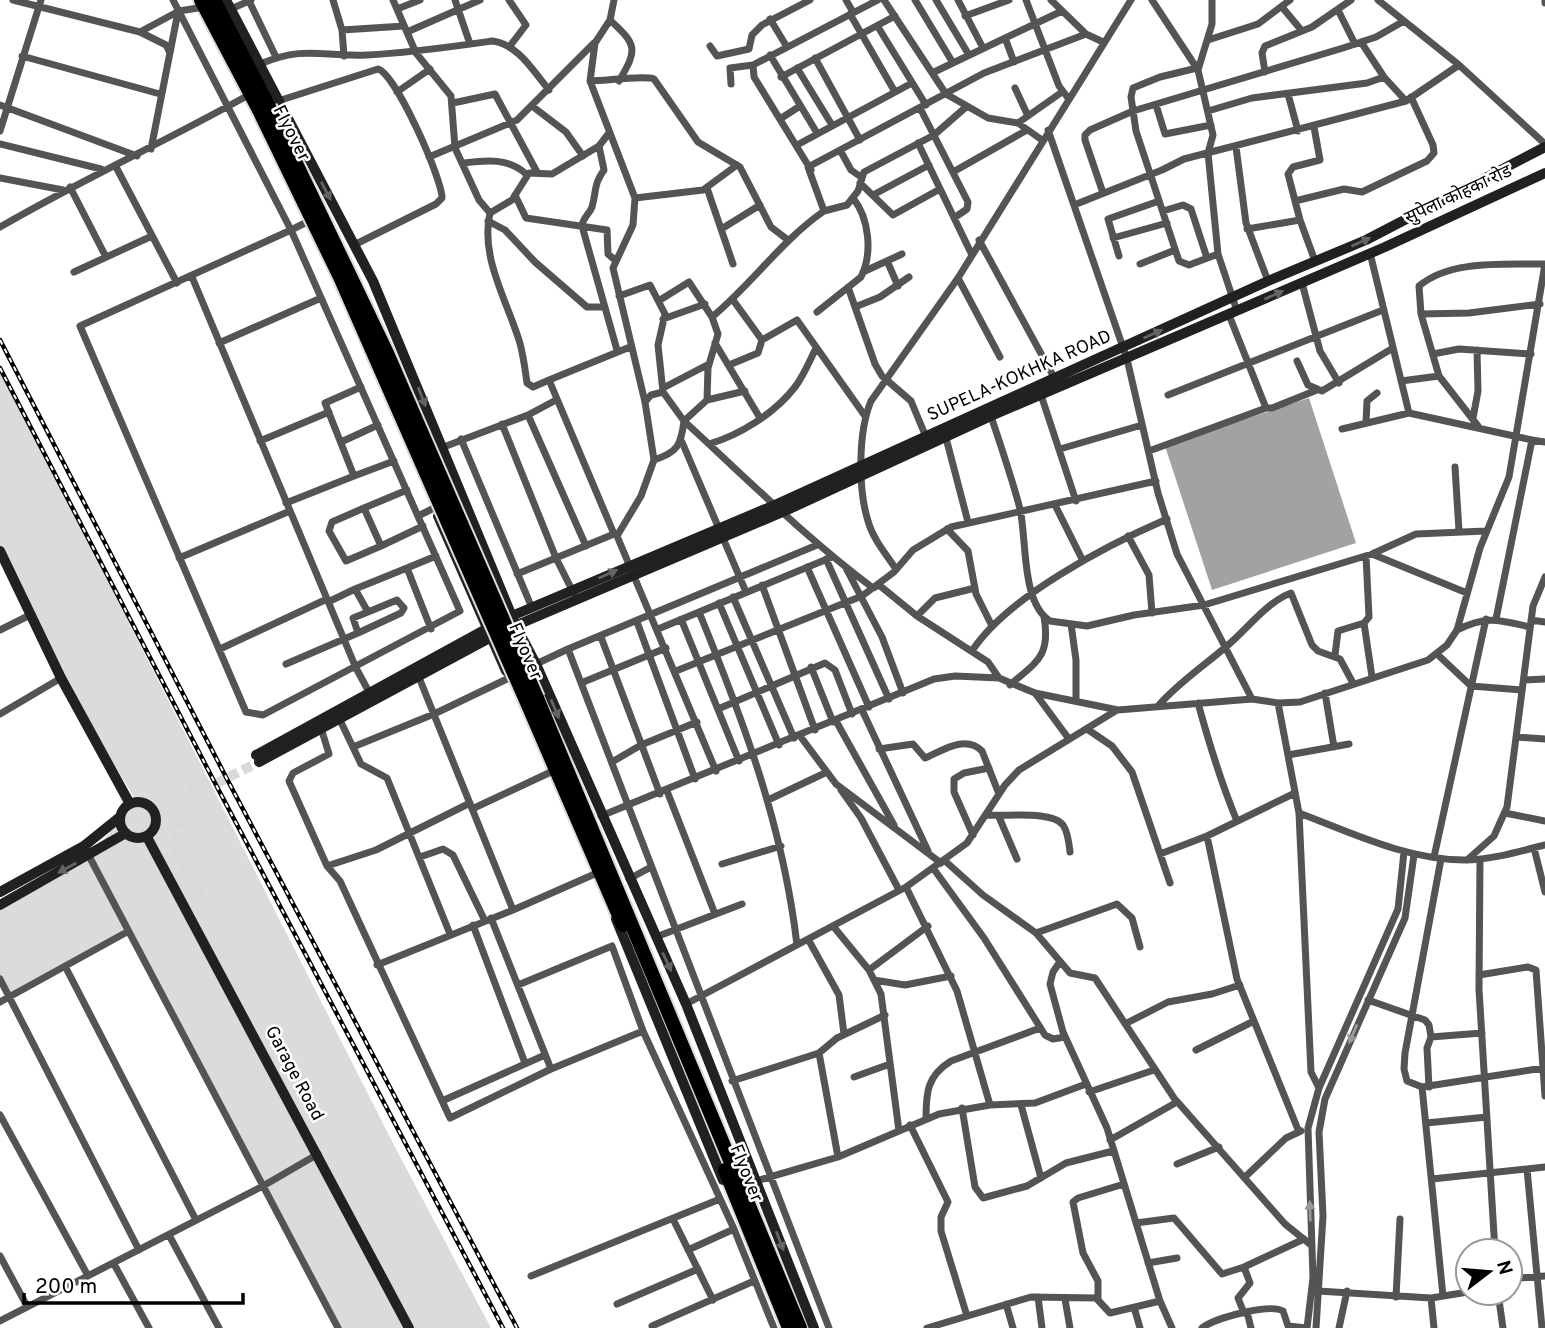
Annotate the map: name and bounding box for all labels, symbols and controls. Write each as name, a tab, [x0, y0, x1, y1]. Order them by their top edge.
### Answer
street label: Flyover	[267, 102, 315, 166]
street label: सुपेला कोहका रोड	[1401, 159, 1516, 230]
one-way arrow	[320, 181, 332, 201]
one-way arrow	[1351, 236, 1371, 248]
one-way arrow	[1264, 289, 1285, 300]
street label: SUPELA-KOKHKA ROAD	[924, 325, 1115, 427]
one-way arrow	[1143, 328, 1163, 340]
one-way arrow	[417, 386, 428, 407]
one-way arrow	[598, 568, 619, 579]
street label: Flyover	[502, 619, 547, 684]
one-way arrow	[550, 699, 561, 720]
one-way arrow	[57, 862, 77, 874]
one-way arrow	[661, 952, 673, 972]
street label: Garage Road	[259, 1022, 328, 1125]
one-way arrow	[1347, 1024, 1358, 1045]
street label: Flyover	[724, 1141, 768, 1206]
one-way arrow	[1304, 1200, 1316, 1222]
one-way arrow	[774, 1231, 785, 1252]
north arrow	[1454, 1237, 1524, 1307]
text: N	[1490, 1258, 1517, 1278]
scale bar	[24, 1262, 243, 1306]
text: 200 m	[35, 1274, 97, 1301]

